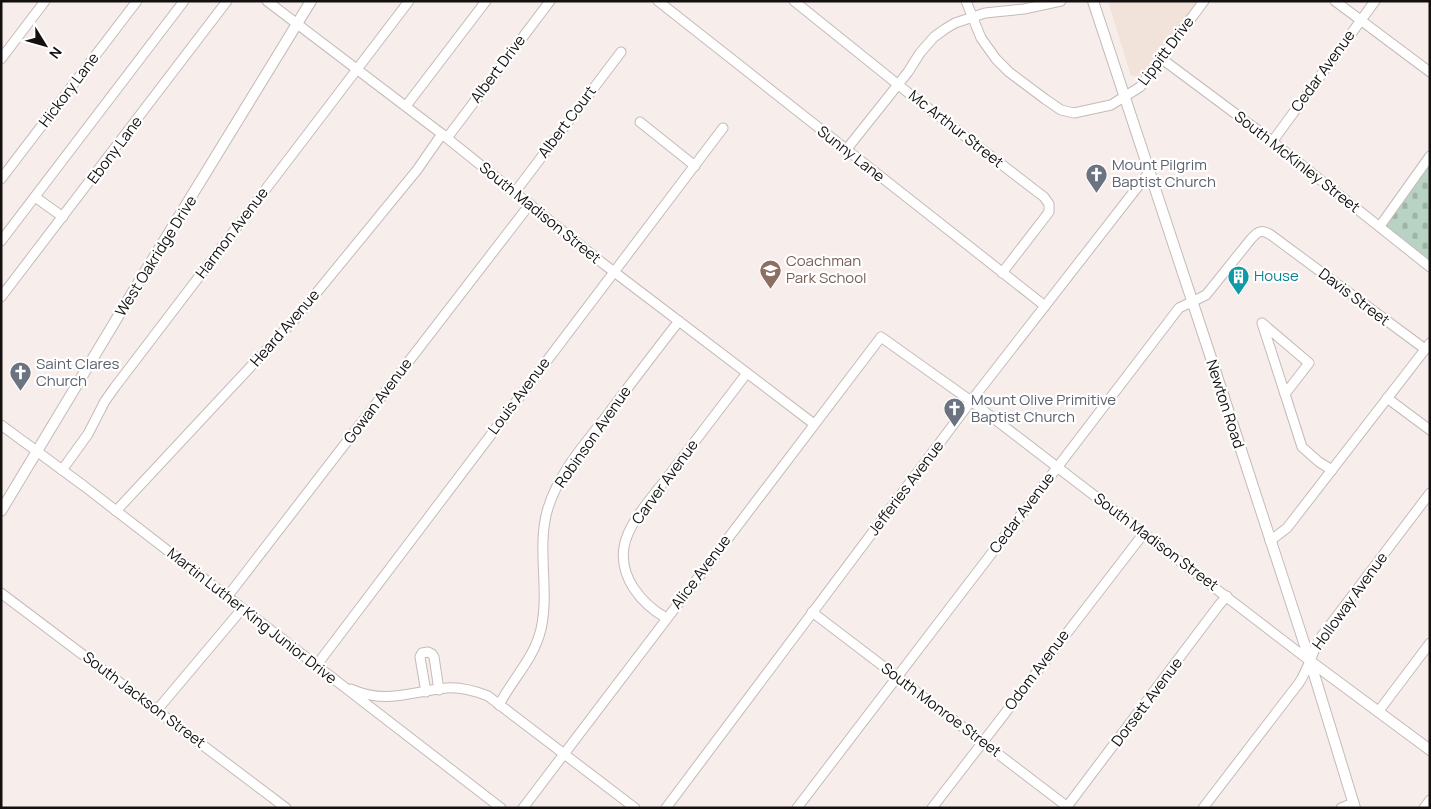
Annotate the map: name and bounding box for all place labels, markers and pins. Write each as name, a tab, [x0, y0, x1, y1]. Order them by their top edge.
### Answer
place label: Mount Pilgrim Baptist Church	[1112, 154, 1216, 192]
church icon: Mount Pilgrim Baptist Church	[1084, 162, 1108, 193]
place label: Coachman Park School	[786, 250, 867, 288]
school or university icon: Coachman Park School	[758, 258, 782, 289]
building icon: House	[1226, 264, 1250, 295]
place label: House	[1254, 265, 1299, 286]
place label: Saint Clares Church	[36, 353, 120, 391]
church icon: Saint Clares Church	[8, 361, 32, 392]
place label: Mount Olive Primitive Baptist Church	[971, 389, 1116, 427]
church icon: Mount Olive Primitive Baptist Church	[943, 397, 967, 428]

